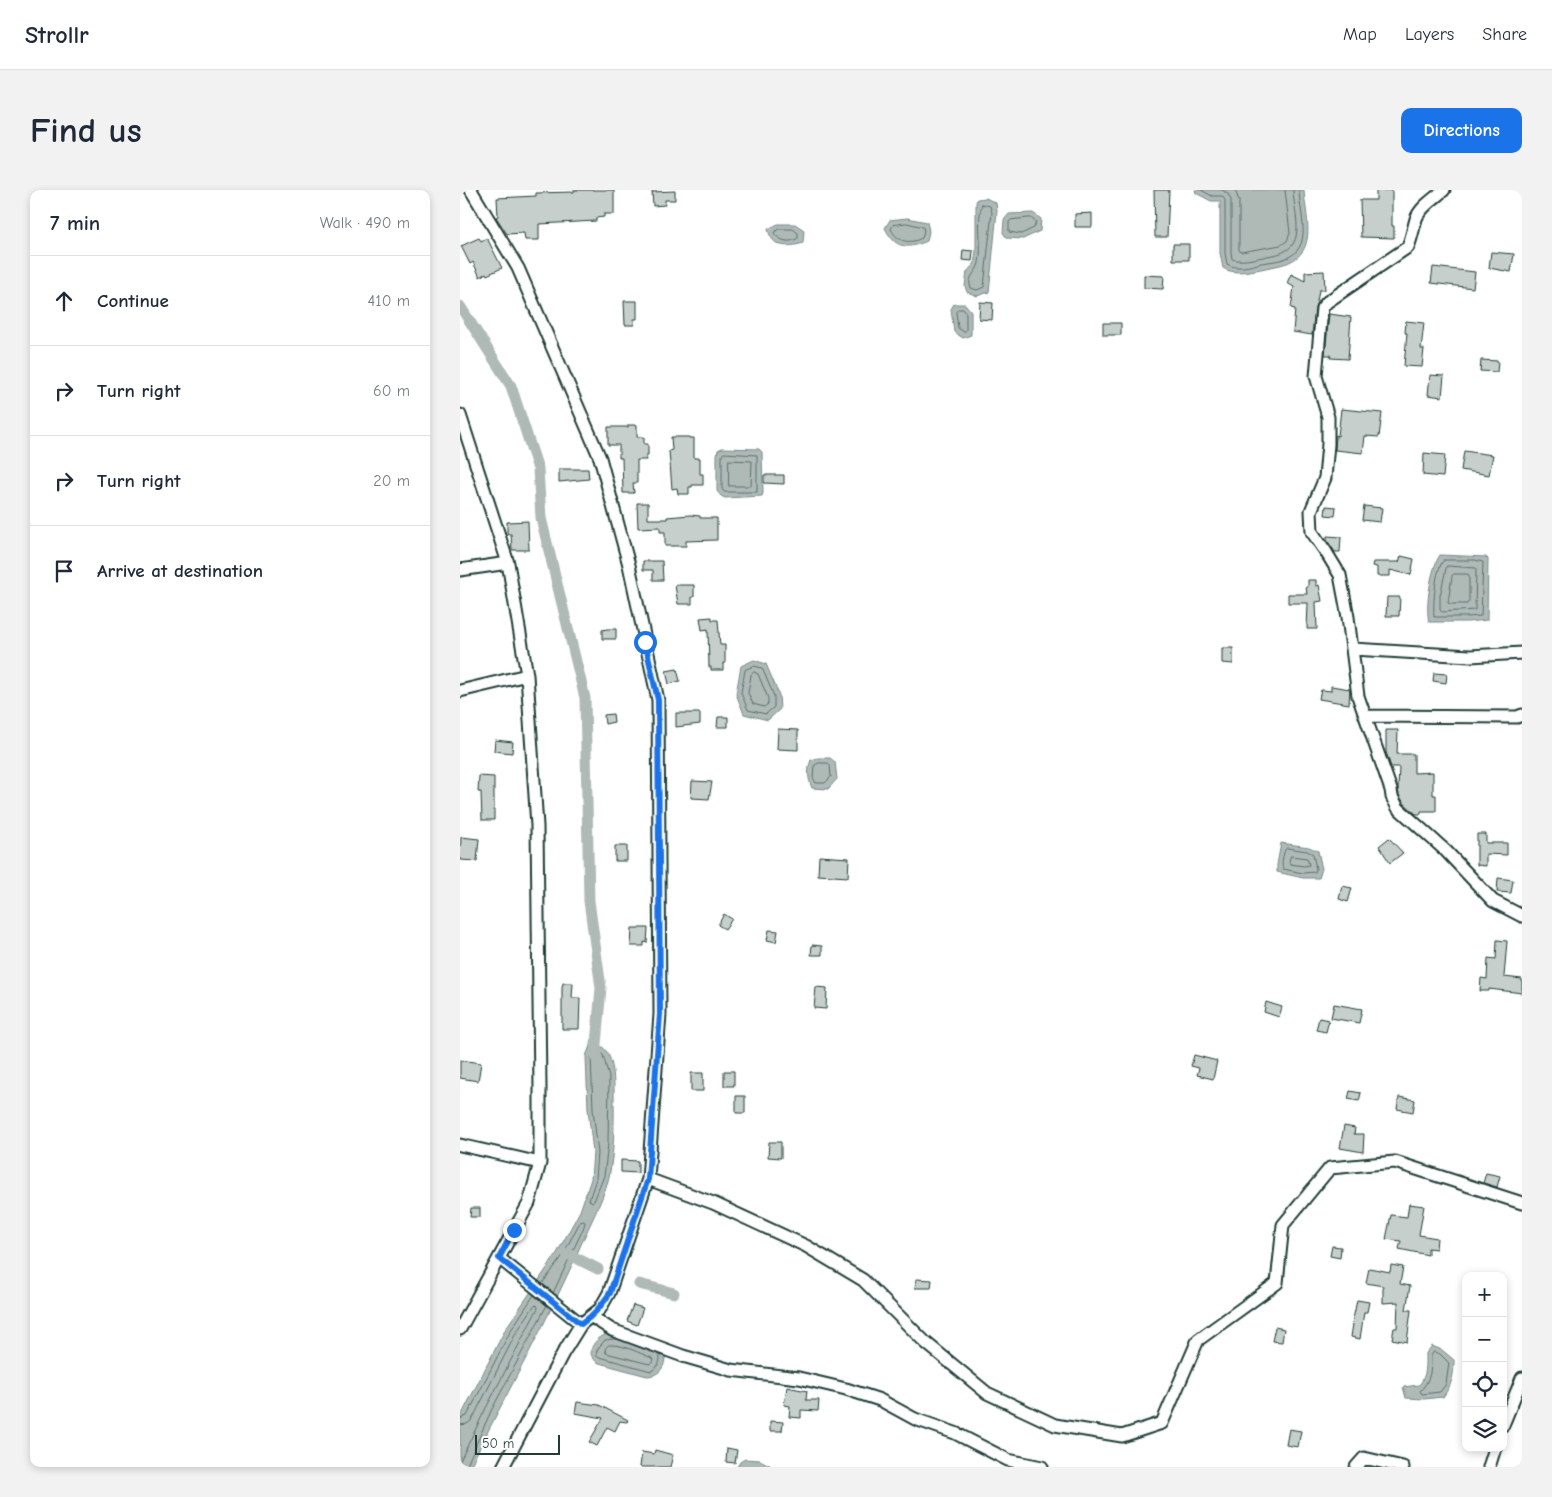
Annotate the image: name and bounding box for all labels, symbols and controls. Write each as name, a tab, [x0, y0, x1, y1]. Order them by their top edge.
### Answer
text: Strollr	[25, 21, 89, 49]
text: Map	[1343, 24, 1377, 45]
text: Layers	[1405, 24, 1454, 45]
text: Share	[1482, 24, 1527, 45]
button: Directions	[1401, 108, 1522, 153]
text: Find us	[30, 110, 142, 151]
text: 7 min	[50, 211, 100, 235]
text: Walk · 490 m	[320, 214, 410, 232]
icon: ahead	[50, 287, 78, 315]
text: Continue	[97, 290, 169, 312]
text: 410 m	[368, 292, 410, 310]
icon: right	[50, 377, 78, 405]
text: Turn right	[97, 380, 181, 402]
text: 60 m	[373, 382, 410, 400]
icon: right	[50, 467, 78, 495]
text: Turn right	[97, 470, 181, 492]
text: 20 m	[373, 472, 410, 490]
icon: arrive	[50, 557, 78, 585]
text: Arrive at destination	[97, 560, 263, 582]
route start	[634, 631, 657, 654]
route end	[503, 1219, 526, 1242]
map controls	[1462, 1272, 1507, 1452]
button: +	[1462, 1272, 1507, 1317]
button: −	[1462, 1317, 1507, 1362]
button: locate	[1462, 1362, 1507, 1407]
button: layers	[1462, 1407, 1507, 1452]
scale bar	[475, 1432, 560, 1455]
text: 50 m	[482, 1435, 514, 1452]

